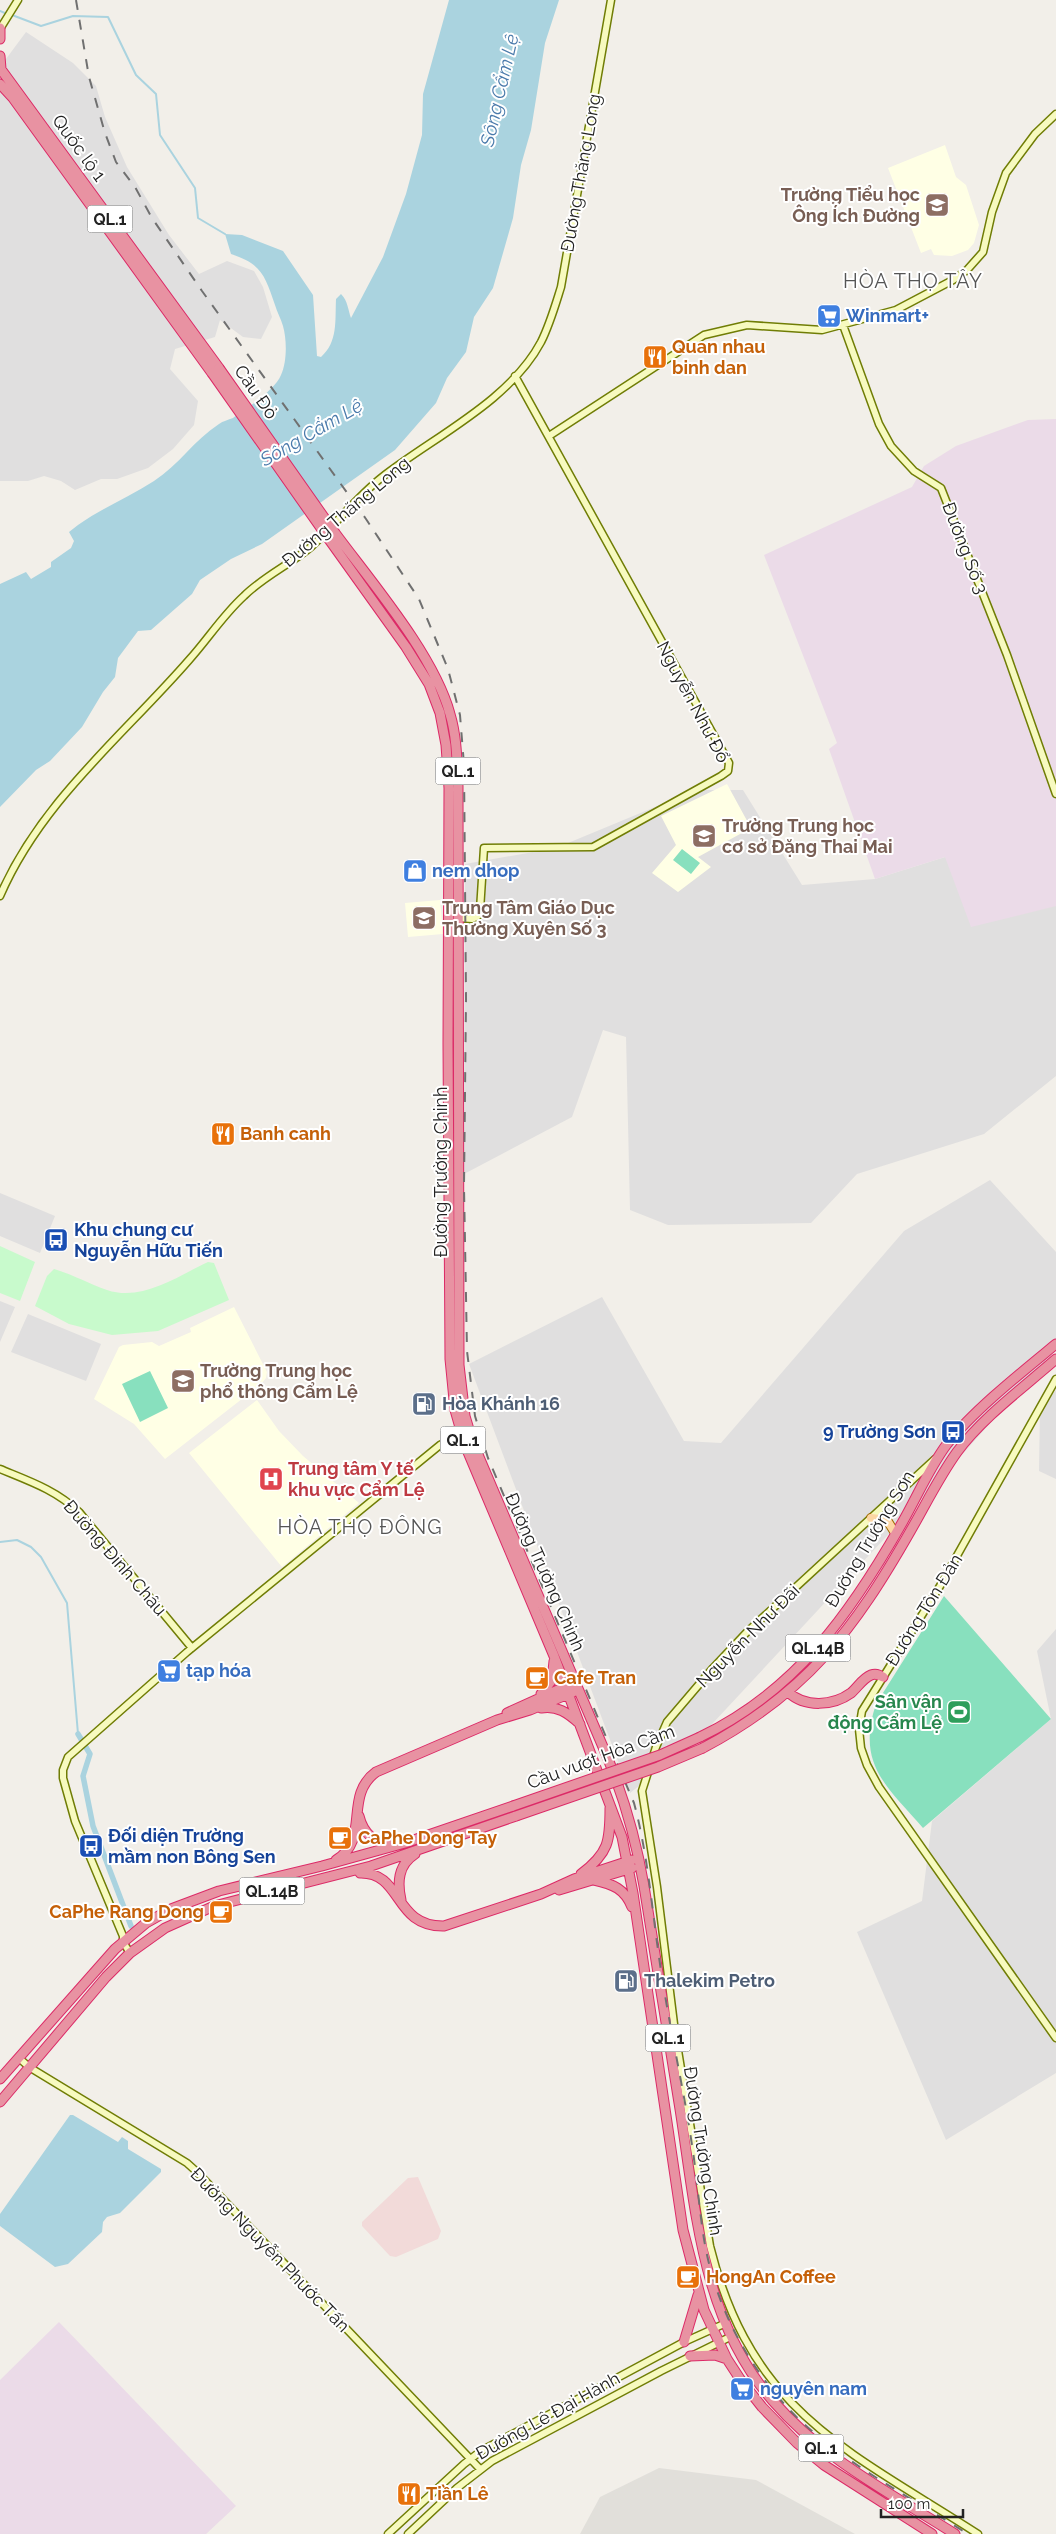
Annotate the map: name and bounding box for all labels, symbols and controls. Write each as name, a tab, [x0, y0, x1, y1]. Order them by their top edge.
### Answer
water label: Sông Cẩm Lệ	[475, 32, 523, 149]
street label: Đường Thăng Long	[556, 92, 605, 254]
street label: Quốc lộ 1	[48, 110, 111, 185]
place label: Trường Tiểu học Ông Ích Đường	[781, 184, 920, 226]
school or university icon: Trường Tiểu học Ông Ích Đường	[924, 192, 950, 218]
road number: QL.1	[88, 205, 132, 232]
district label: HÒA THỌ TÂY	[843, 269, 983, 293]
supermarket icon: Winmart+	[816, 303, 842, 329]
place label: Winmart+	[846, 305, 929, 326]
place label: Quan nhau binh dan	[672, 336, 765, 378]
restaurant icon: Quan nhau binh dan	[642, 344, 668, 370]
street label: Cầu Đỏ	[230, 361, 283, 423]
water label: Sông Cẩm Lệ	[255, 394, 366, 471]
street label: Đường Thăng Long	[278, 452, 414, 571]
street label: Đường Số 3	[938, 499, 993, 597]
street label: Nguyễn Như Đổ	[653, 638, 734, 766]
road number: QL.1	[436, 758, 480, 784]
place label: Trường Trung học cơ sở Đặng Thai Mai	[722, 815, 893, 857]
school or university icon: Trường Trung học cơ sở Đặng Thai Mai	[691, 823, 717, 849]
shop icon: nem dhop	[402, 858, 428, 884]
place label: nem dhop	[432, 860, 520, 881]
place label: Trung Tâm Giáo Dục Thường Xuyên Số 3	[442, 897, 615, 939]
school or university icon: Trung Tâm Giáo Dục Thường Xuyên Số 3	[411, 905, 437, 931]
street label: Đường Trường Chinh	[430, 1086, 451, 1258]
restaurant icon: Banh canh	[210, 1121, 236, 1147]
place label: Banh canh	[240, 1123, 331, 1144]
place label: Khu chung cư Nguyễn Hữu Tiến	[74, 1219, 223, 1261]
bus stop icon: Khu chung cư Nguyễn Hữu Tiến	[43, 1227, 69, 1253]
place label: Trường Trung học phổ thông Cẩm Lệ	[200, 1360, 358, 1402]
school or university icon: Trường Trung học phổ thông Cẩm Lệ	[170, 1368, 196, 1394]
fuel station icon: Hòa Khánh 16	[411, 1391, 437, 1417]
place label: Hòa Khánh 16	[442, 1393, 560, 1414]
bus stop icon: 9 Trường Sơn	[940, 1419, 966, 1445]
place label: 9 Trường Sơn	[823, 1421, 936, 1442]
road number: QL.1	[440, 1426, 486, 1454]
place label: Trung tâm Y tế khu vực Cẩm Lệ	[288, 1458, 425, 1500]
hospital icon: Trung tâm Y tế khu vực Cẩm Lệ	[258, 1466, 284, 1492]
street label: Đường Trường Sơn	[821, 1467, 919, 1611]
street label: Đường Trường Chinh	[501, 1489, 590, 1654]
street label: Đường Đinh Châu	[59, 1496, 171, 1620]
district label: HÒA THỌ ĐÔNG	[278, 1515, 442, 1539]
street label: Đường Tôn Đản	[881, 1550, 966, 1670]
street label: Nguyễn Như Đãi	[692, 1580, 804, 1692]
road number: QL.14B	[786, 1635, 850, 1662]
supermarket icon: tạp hóa	[156, 1658, 182, 1684]
place label: tạp hóa	[186, 1660, 251, 1681]
cafe icon: Cafe Tran	[524, 1665, 550, 1691]
place label: Cafe Tran	[554, 1667, 636, 1688]
place label: Sân vận động Cẩm Lệ	[828, 1691, 942, 1733]
sports icon: Sân vận động Cẩm Lệ	[946, 1699, 972, 1725]
street label: Cầu vượt Hòa Cầm	[524, 1720, 677, 1793]
place label: Đối diện Trường mầm non Bông Sen	[108, 1825, 276, 1867]
cafe icon: CaPhe Dong Tay	[327, 1825, 353, 1851]
place label: CaPhe Dong Tay	[358, 1827, 497, 1848]
bus stop icon: Đối diện Trường mầm non Bông Sen	[78, 1833, 104, 1859]
road number: QL.14B	[240, 1878, 304, 1904]
cafe icon: CaPhe Rang Dong	[208, 1899, 234, 1925]
place label: CaPhe Rang Dong	[49, 1901, 204, 1922]
fuel station icon: Thalekim Petro	[613, 1968, 639, 1994]
place label: Thalekim Petro	[644, 1970, 775, 1991]
road number: QL.1	[646, 2025, 690, 2052]
street label: Đường Trường Chinh	[680, 2065, 727, 2237]
street label: Đường Nguyễn Phước Tấn	[186, 2163, 354, 2336]
cafe icon: HongAn Coffee	[675, 2264, 701, 2290]
place label: HongAn Coffee	[706, 2266, 836, 2287]
street label: Đường Lê Đại Hành	[472, 2367, 623, 2464]
supermarket icon: nguyên nam	[729, 2376, 755, 2402]
place label: nguyên nam	[760, 2378, 867, 2399]
road number: QL.1	[798, 2434, 844, 2462]
restaurant icon: Tiần Lê	[396, 2481, 422, 2507]
place label: Tiần Lê	[426, 2483, 489, 2504]
scale bar	[881, 2486, 964, 2518]
text: 100 m	[888, 2495, 930, 2513]

